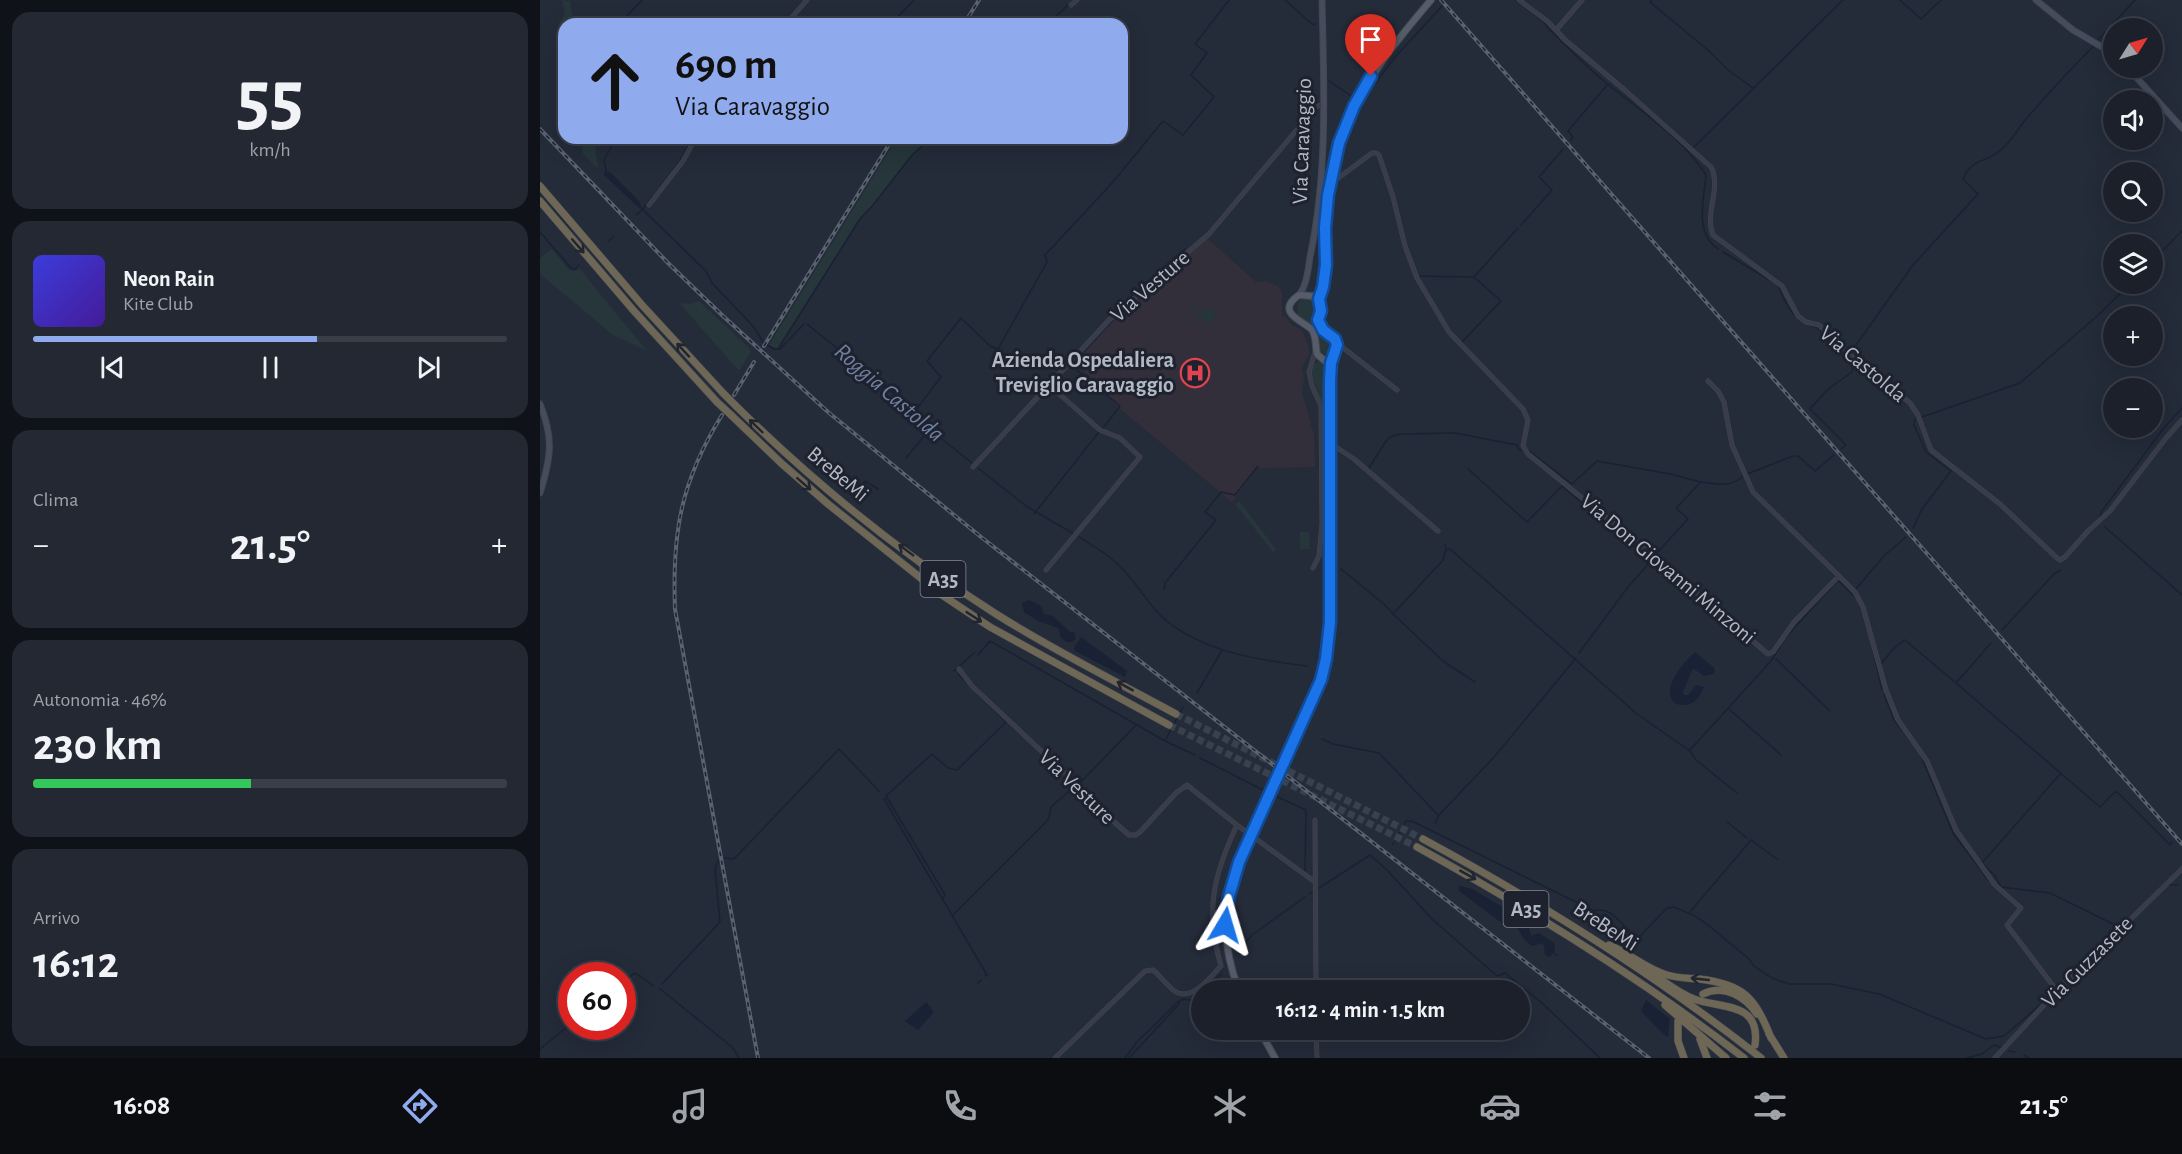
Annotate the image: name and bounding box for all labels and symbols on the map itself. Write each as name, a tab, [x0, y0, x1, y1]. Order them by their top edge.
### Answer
pin	[1345, 14, 1396, 76]
north arrow	[2103, 18, 2163, 78]
street label: Via Caravaggio	[1289, 77, 1315, 205]
one-way arrow	[571, 238, 585, 253]
street label: Via Vesture	[1106, 246, 1194, 326]
street label: Via Castolda	[1815, 322, 1911, 406]
water label: Roggia Castolda	[830, 339, 948, 447]
one-way arrow	[676, 342, 690, 357]
place label: Azienda Ospedaliera Treviglio Caravaggio	[992, 349, 1174, 396]
hospital icon: Azienda Ospedaliera Treviglio Caravaggio	[1179, 357, 1211, 389]
one-way arrow	[749, 418, 764, 433]
street label: BreBeMi	[803, 442, 873, 506]
one-way arrow	[796, 477, 811, 491]
street label: Via Don Giovanni Minzoni	[1576, 490, 1760, 648]
one-way arrow	[898, 544, 914, 557]
road number: A35	[920, 561, 966, 597]
one-way arrow	[966, 610, 983, 623]
one-way arrow	[1116, 680, 1134, 691]
street label: Via Vesture	[1035, 746, 1119, 828]
one-way arrow	[1460, 870, 1477, 882]
road number: A35	[1504, 891, 1548, 927]
position arrow	[1193, 893, 1257, 957]
street label: BreBeMi	[1570, 897, 1642, 955]
street label: Via Guzzasete	[2037, 912, 2137, 1012]
speed limit sign: 60	[558, 962, 636, 1040]
one-way arrow	[1690, 973, 1710, 984]

